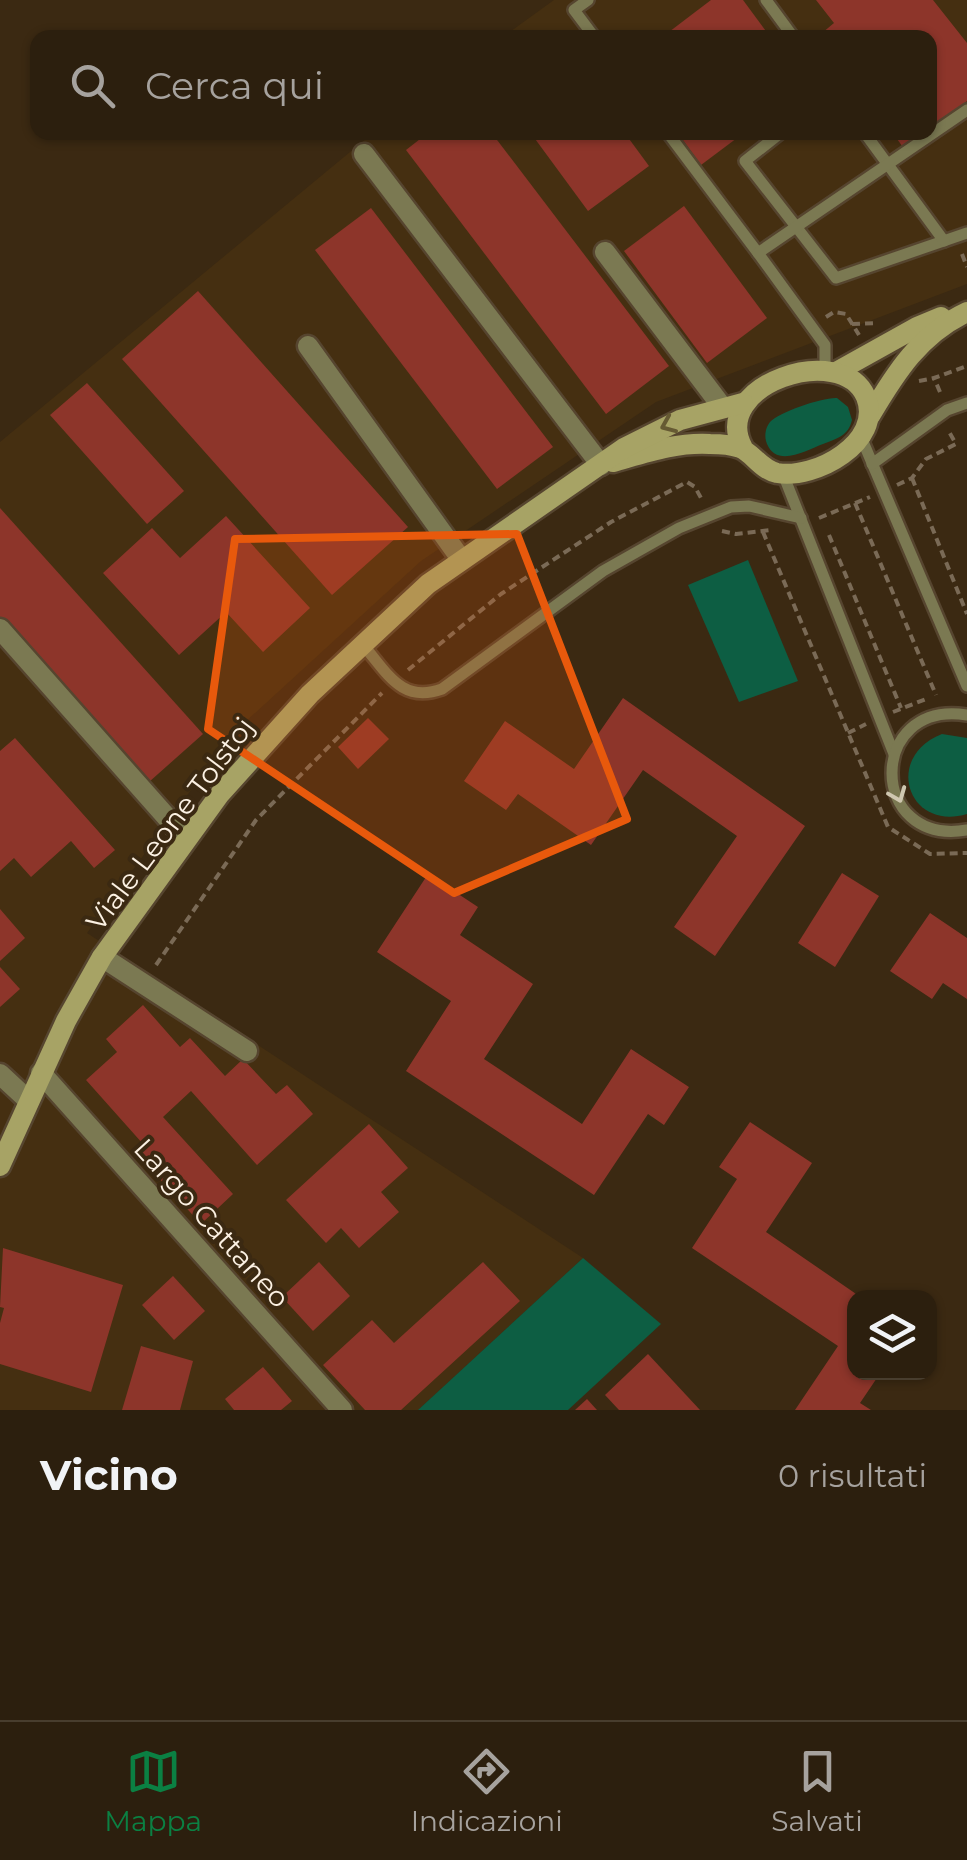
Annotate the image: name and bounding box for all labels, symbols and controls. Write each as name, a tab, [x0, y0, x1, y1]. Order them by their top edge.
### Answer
search box	[30, 30, 937, 140]
icon: search	[65, 58, 120, 113]
text: Cerca qui	[145, 62, 324, 109]
one-way arrow	[660, 414, 678, 434]
street label: Viale Leone Tolstoj	[79, 711, 261, 937]
one-way arrow	[887, 785, 907, 803]
street label: Largo Cattaneo	[127, 1131, 297, 1315]
map controls	[847, 1290, 937, 1380]
button: layers	[847, 1290, 937, 1380]
text: Vicino	[40, 1449, 178, 1501]
text: 0 risultati	[778, 1456, 927, 1495]
tab: Mappa	[104, 1744, 202, 1838]
tab: Indicazioni	[411, 1744, 563, 1838]
tab: Salvati	[771, 1744, 863, 1838]

